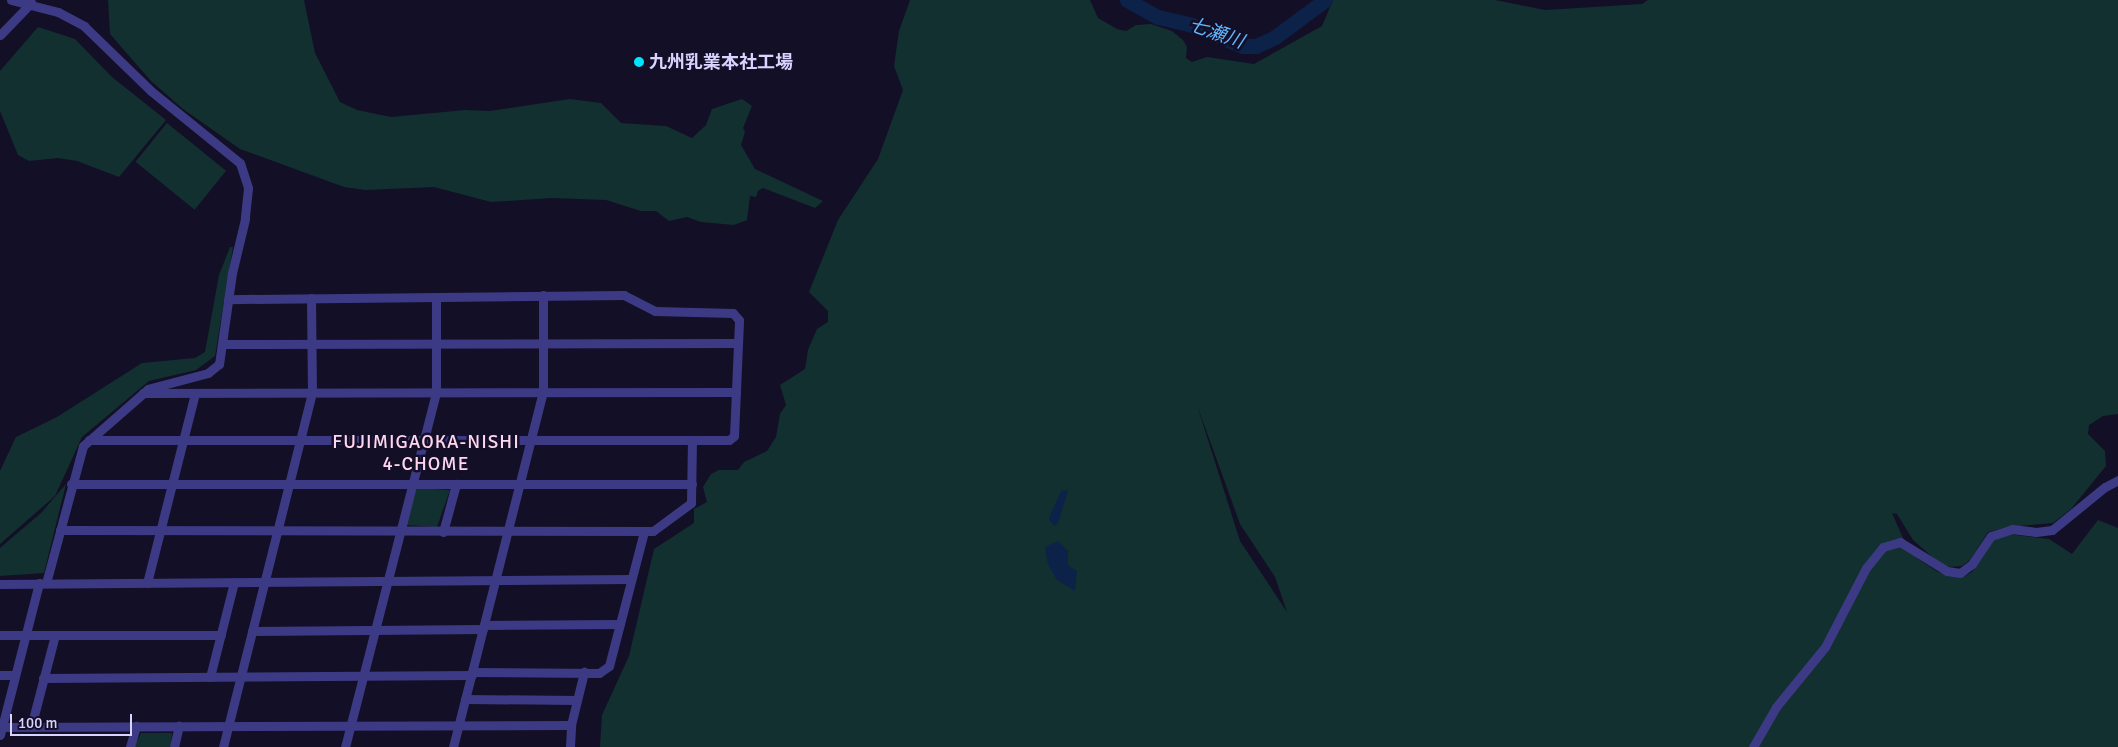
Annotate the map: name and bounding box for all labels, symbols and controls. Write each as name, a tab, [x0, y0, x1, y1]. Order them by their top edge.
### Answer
water label: 七瀬川	[1185, 14, 1247, 54]
place label: 九州乳業本社工場	[649, 51, 793, 73]
marker: 九州乳業本社工場	[633, 56, 645, 68]
district label: FUJIMIGAOKA-NISHI 4-CHOME	[330, 432, 522, 476]
scale bar	[12, 704, 135, 736]
text: 100 m	[18, 714, 58, 732]

